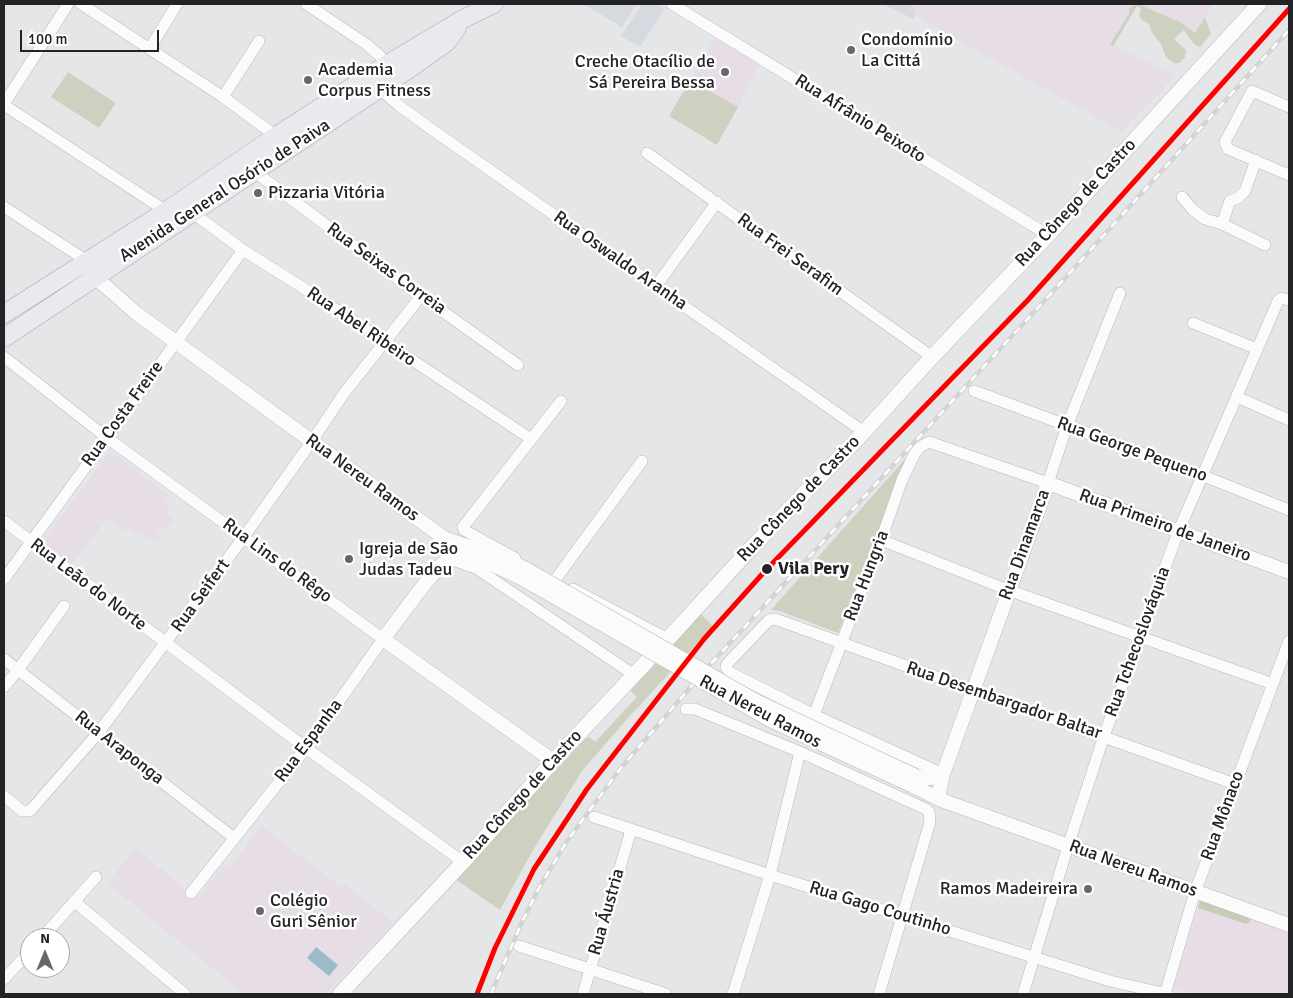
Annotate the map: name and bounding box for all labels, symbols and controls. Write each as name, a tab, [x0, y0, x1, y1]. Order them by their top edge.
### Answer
scale bar	[22, 20, 161, 52]
place label: Condomínio La Cittá	[861, 29, 953, 72]
text: 100 m	[28, 30, 68, 48]
marker: Condomínio La Cittá	[845, 44, 857, 56]
place label: Creche Otacílio de Sá Pereira Bessa	[575, 51, 715, 94]
place label: Academia Corpus Fitness	[318, 59, 431, 102]
marker: Creche Otacílio de Sá Pereira Bessa	[719, 66, 731, 78]
street label: Rua Afrânio Peixoto	[791, 70, 929, 168]
marker: Academia Corpus Fitness	[302, 74, 314, 86]
street label: Avenida General Osório de Paiva	[116, 115, 334, 267]
street label: Rua Cônego de Castro	[1011, 134, 1141, 272]
place label: Pizzaria Vitória	[268, 182, 385, 204]
marker: Pizzaria Vitória	[252, 187, 264, 199]
street label: Rua Oswaldo Aranha	[549, 207, 691, 315]
street label: Rua Frei Serafim	[733, 209, 847, 301]
street label: Rua Seixas Correia	[322, 218, 450, 320]
street label: Rua Abel Ribeiro	[302, 283, 420, 371]
street label: Rua Costa Freire	[77, 357, 169, 471]
street label: Rua George Pequeno	[1054, 413, 1210, 487]
street label: Rua Nereu Ramos	[301, 430, 423, 526]
street label: Rua Cônego de Castro	[733, 431, 865, 567]
street label: Rua Primeiro de Janeiro	[1076, 485, 1254, 567]
street label: Rua Dinamarca	[995, 487, 1055, 603]
street label: Rua Lins do Rêgo	[218, 514, 336, 608]
street label: Rua Hungria	[840, 528, 894, 624]
street label: Rua Leão do Norte	[25, 534, 151, 636]
place label: Igreja de São Judas Tadeu	[359, 538, 458, 580]
marker: Igreja de São Judas Tadeu	[343, 553, 355, 565]
street label: Rua Seifert	[167, 555, 235, 637]
place label: Vila Pery	[778, 558, 849, 580]
marker: Vila Pery	[760, 562, 774, 576]
street label: Rua Tchecoslováquia	[1101, 564, 1175, 720]
street label: Rua Desembargador Baltar	[903, 657, 1105, 745]
street label: Rua Nereu Ramos	[695, 671, 825, 753]
street label: Rua Espanha	[271, 695, 347, 787]
street label: Rua Araponga	[70, 706, 168, 790]
street label: Rua Cônego de Castro	[459, 726, 587, 864]
street label: Rua Mônaco	[1197, 768, 1249, 864]
street label: Rua Nereu Ramos	[1066, 836, 1200, 902]
street label: Rua Áustria	[584, 866, 630, 958]
street label: Rua Gago Coutinho	[807, 877, 953, 941]
place label: Ramos Madeireira	[940, 878, 1078, 900]
marker: Ramos Madeireira	[1082, 883, 1094, 895]
place label: Colégio Guri Sênior	[270, 890, 357, 932]
marker: Colégio Guri Sênior	[254, 905, 266, 917]
north arrow	[20, 928, 70, 978]
text: N	[40, 930, 50, 947]

